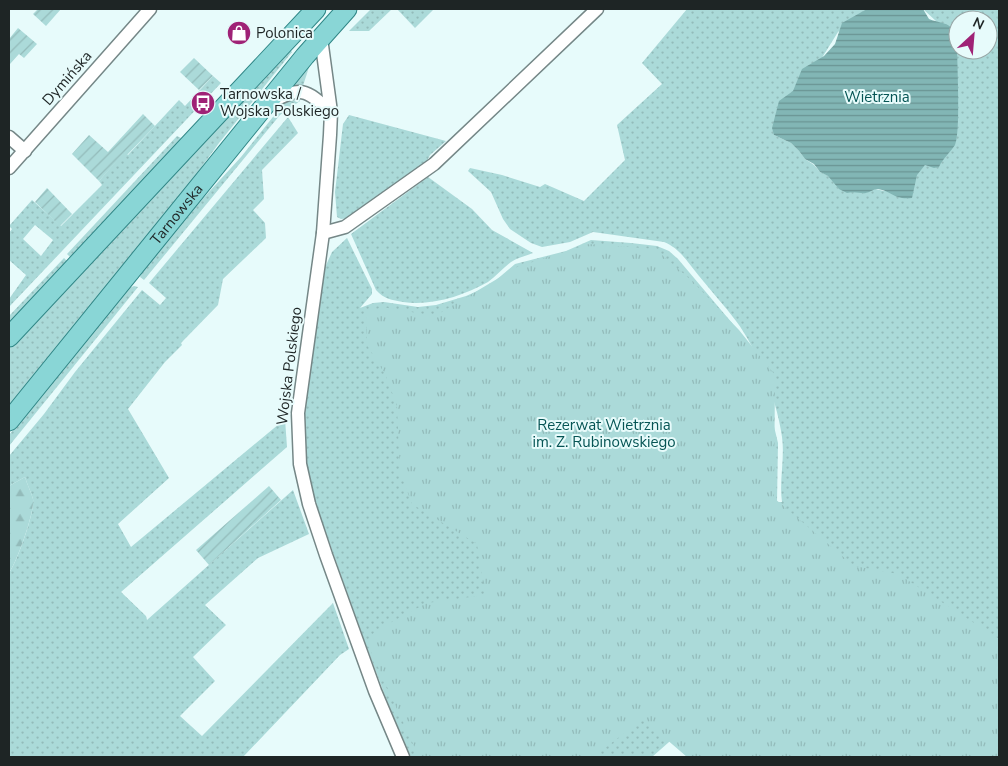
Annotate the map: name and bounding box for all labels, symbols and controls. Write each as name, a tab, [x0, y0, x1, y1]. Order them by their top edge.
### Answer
north arrow	[948, 10, 998, 60]
text: N	[970, 13, 987, 35]
shop icon: Polonica	[226, 20, 252, 46]
place label: Polonica	[256, 23, 313, 43]
street label: Dymińska	[38, 46, 96, 110]
place label: Tarnowska / Wojska Polskiego	[220, 84, 339, 121]
park label: Wietrznia	[844, 87, 910, 107]
bus stop icon: Tarnowska / Wojska Polskiego	[190, 90, 216, 116]
street label: Tarnowska	[146, 180, 207, 249]
street label: Wojska Polskiego	[272, 306, 306, 426]
park label: Rezerwat Wietrznia im. Z. Rubinowskiego	[532, 415, 676, 452]

